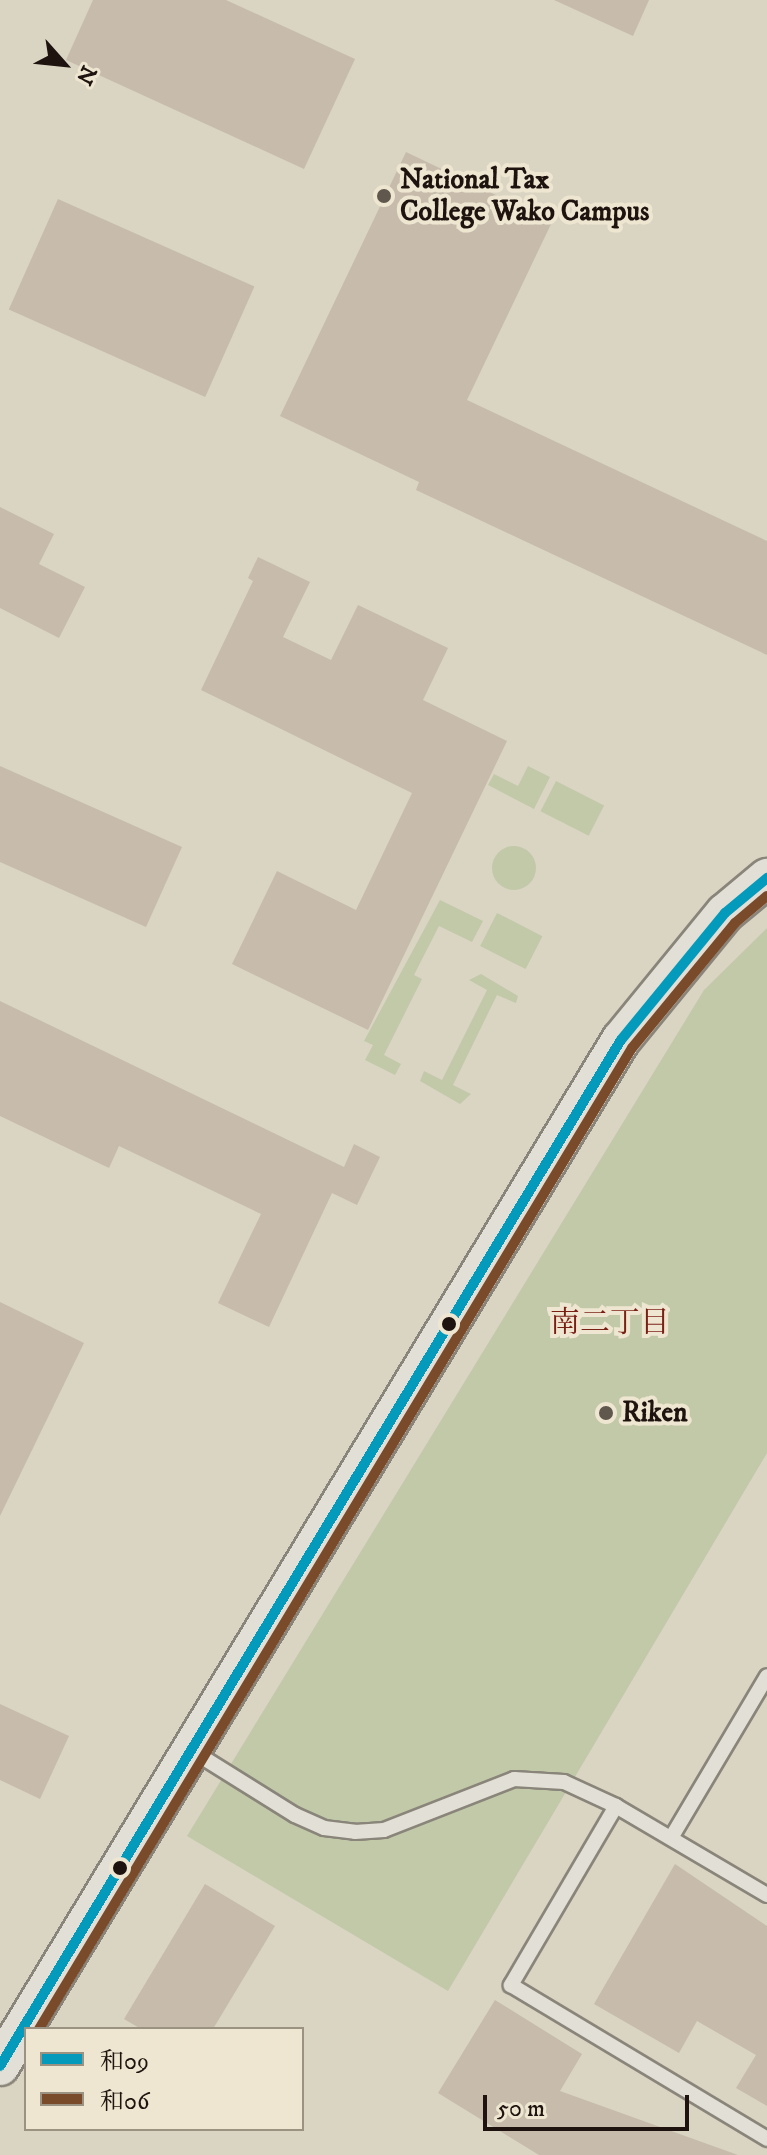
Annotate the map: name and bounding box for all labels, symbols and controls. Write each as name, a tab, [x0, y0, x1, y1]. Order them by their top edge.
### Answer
north arrow	[24, 24, 104, 104]
text: N	[70, 61, 102, 89]
place label: National Tax College Wako Campus	[400, 163, 649, 229]
marker: National Tax College Wako Campus	[375, 187, 393, 205]
district label: 南二丁目	[550, 1306, 670, 1342]
unlabelled marker	[441, 1316, 457, 1332]
place label: Riken	[622, 1396, 688, 1430]
marker: Riken	[597, 1404, 615, 1422]
unlabelled marker	[112, 1860, 128, 1876]
legend	[24, 2027, 304, 2131]
text: 和09	[100, 2047, 149, 2077]
scale bar	[487, 2079, 693, 2129]
text: 和06	[100, 2087, 149, 2117]
text: 50 m	[497, 2094, 545, 2124]

